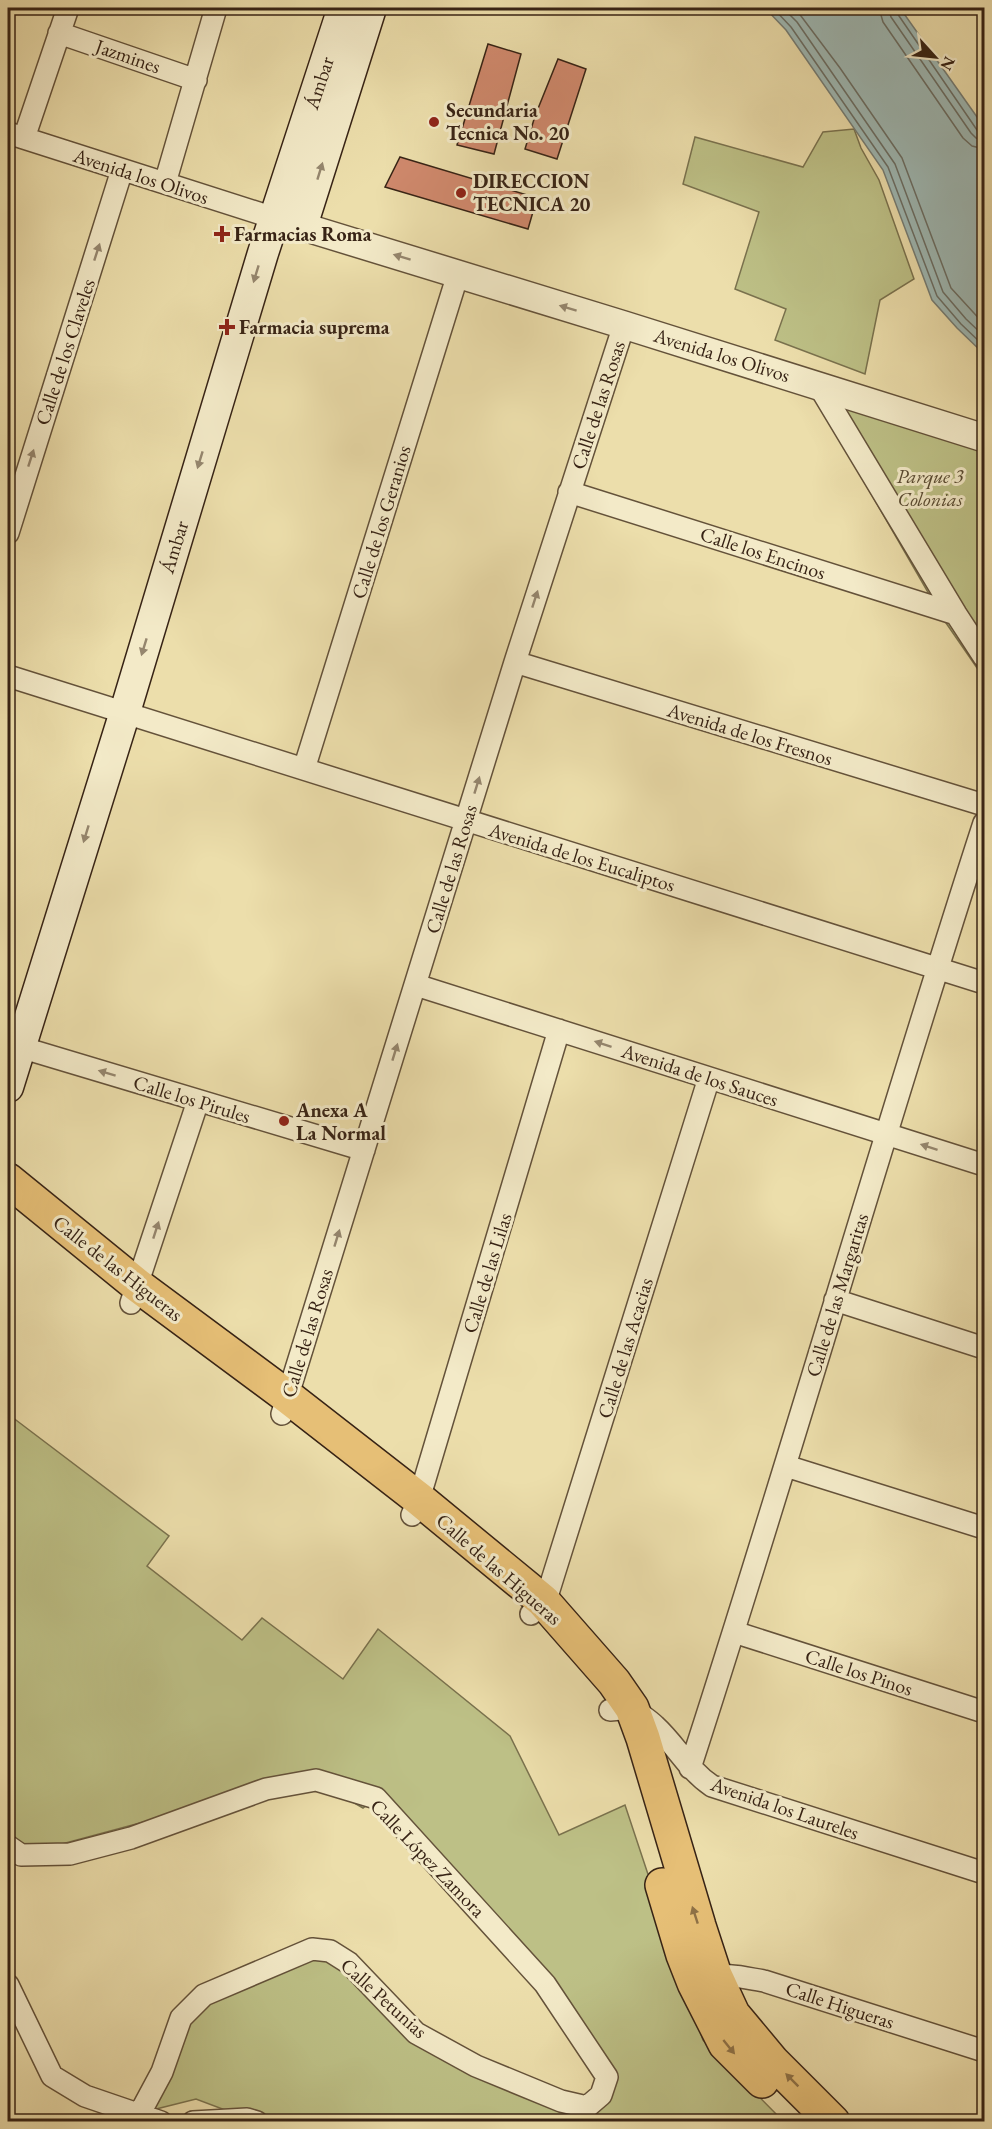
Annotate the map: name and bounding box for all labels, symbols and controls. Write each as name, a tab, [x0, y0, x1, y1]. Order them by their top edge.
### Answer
north arrow	[905, 27, 965, 87]
street label: Jazmines	[90, 32, 164, 79]
street label: Ámbar	[298, 53, 340, 114]
text: N	[936, 53, 960, 74]
place label: Secundaria Tecnica No. 20	[446, 97, 570, 146]
marker: Secundaria Tecnica No. 20	[427, 115, 441, 129]
street label: Avenida los Olivos	[69, 142, 212, 210]
one-way arrow	[316, 162, 325, 180]
place label: DIRECCION TECNICA 20	[473, 168, 591, 217]
marker: DIRECCION TECNICA 20	[454, 186, 468, 200]
place label: Farmacias Roma	[234, 221, 372, 247]
marker: Farmacias Roma	[215, 227, 229, 241]
one-way arrow	[93, 243, 102, 261]
one-way arrow	[393, 252, 411, 261]
one-way arrow	[251, 265, 260, 283]
street label: Calle de los Claveles	[29, 276, 101, 428]
one-way arrow	[559, 303, 577, 312]
place label: Farmacia suprema	[239, 314, 390, 340]
marker: Farmacia suprema	[220, 320, 234, 334]
street label: Avenida los Olivos	[650, 322, 793, 388]
street label: Calle de las Rosas	[565, 337, 631, 473]
street label: Calle de los Geranios	[345, 442, 417, 602]
one-way arrow	[27, 449, 37, 467]
one-way arrow	[195, 452, 204, 470]
park label: Parque 3 Colonias	[896, 463, 964, 512]
street label: Ámbar	[153, 517, 194, 578]
street label: Calle los Encinos	[697, 520, 829, 586]
one-way arrow	[531, 590, 540, 608]
one-way arrow	[139, 638, 148, 656]
street label: Avenida de los Fresnos	[663, 696, 836, 771]
one-way arrow	[473, 776, 482, 794]
street label: Calle de las Rosas	[419, 801, 483, 937]
street label: Avenida de los Eucaliptos	[485, 816, 678, 898]
one-way arrow	[81, 825, 91, 843]
street label: Avenida de los Sauces	[618, 1037, 782, 1113]
one-way arrow	[594, 1038, 612, 1048]
one-way arrow	[391, 1043, 400, 1061]
one-way arrow	[98, 1068, 116, 1077]
street label: Calle los Pirules	[130, 1069, 254, 1129]
place label: Anexa A La Normal	[295, 1097, 386, 1146]
marker: Anexa A La Normal	[277, 1114, 291, 1128]
one-way arrow	[920, 1142, 938, 1152]
street label: Calle de las Higueras	[48, 1209, 188, 1327]
street label: Calle de las Lilas	[456, 1210, 518, 1336]
street label: Calle de las Margaritas	[800, 1210, 874, 1380]
one-way arrow	[151, 1221, 161, 1239]
one-way arrow	[333, 1229, 342, 1247]
street label: Calle de las Rosas	[275, 1265, 339, 1401]
street label: Calle de las Acacias	[591, 1274, 659, 1422]
street label: Calle de las Higueras	[431, 1507, 567, 1631]
street label: Calle los Pinos	[802, 1642, 916, 1702]
street label: Avenida los Laureles	[707, 1770, 862, 1846]
street label: Calle López Zamora	[365, 1793, 491, 1923]
one-way arrow	[690, 1906, 699, 1924]
street label: Calle Petunias	[335, 1952, 433, 2044]
street label: Calle Higueras	[782, 1975, 898, 2035]
one-way arrow	[723, 2039, 736, 2055]
one-way arrow	[785, 2074, 799, 2088]

